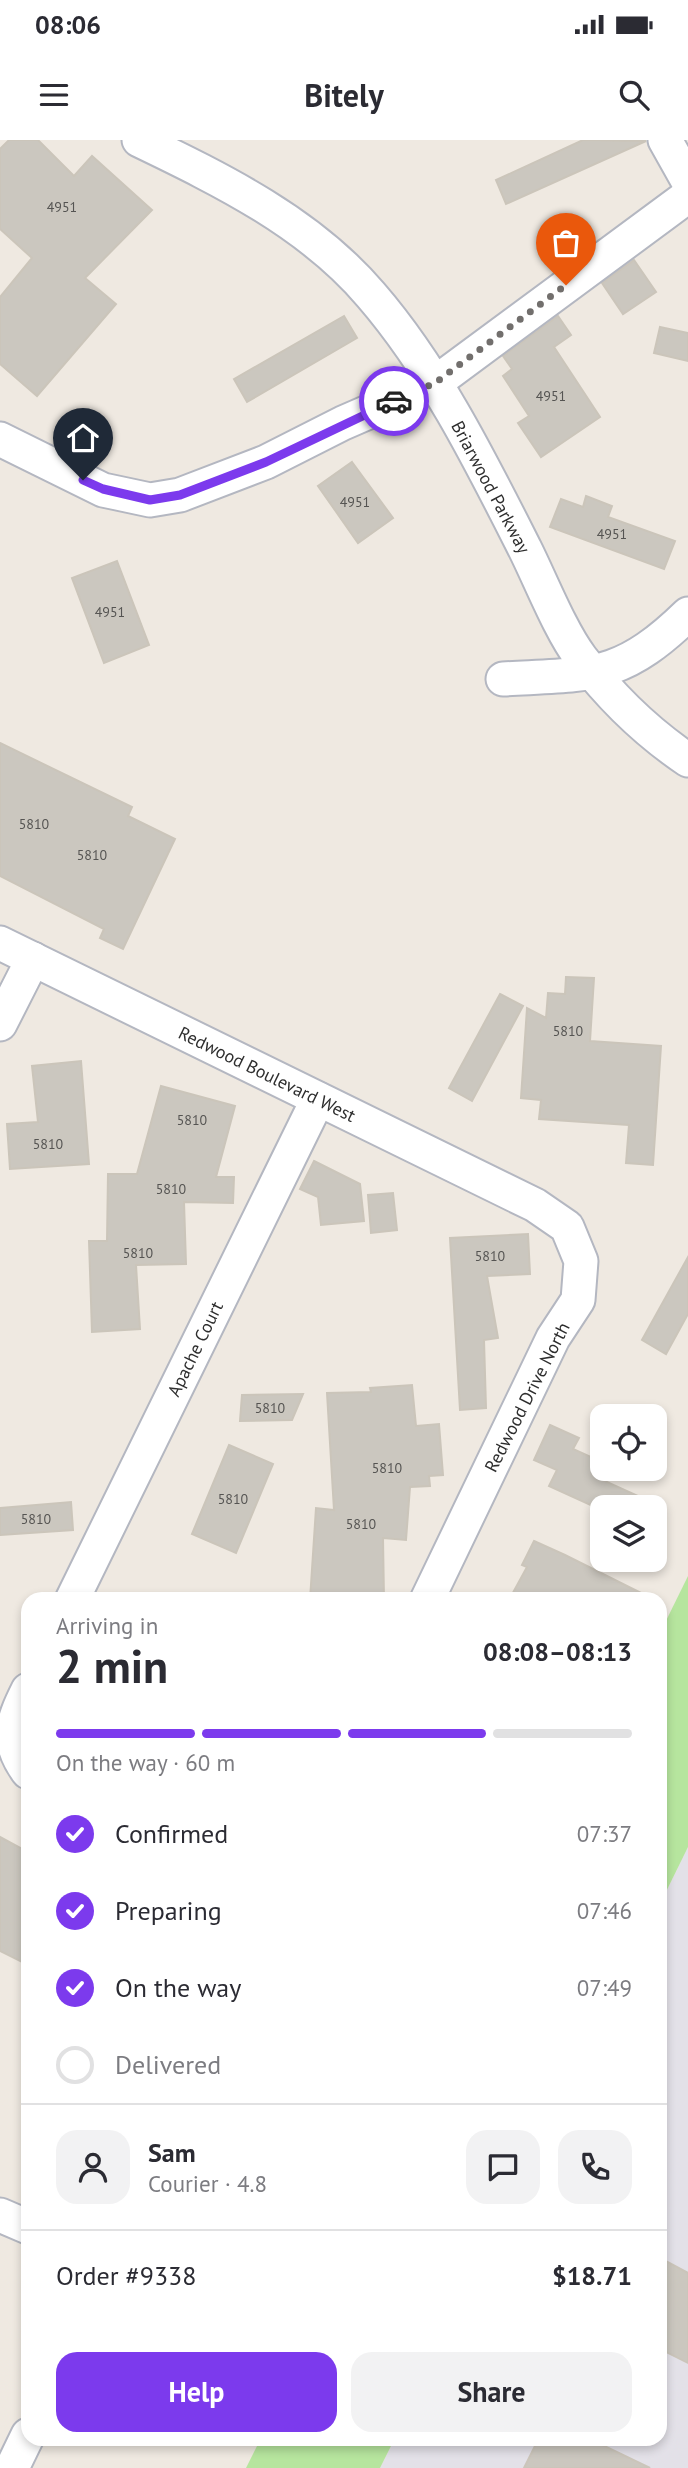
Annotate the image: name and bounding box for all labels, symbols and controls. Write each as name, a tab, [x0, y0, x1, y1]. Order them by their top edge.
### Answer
text: 08:06	[35, 8, 101, 41]
text: Bitely	[304, 74, 384, 116]
icon: menu	[35, 76, 73, 114]
icon: search	[615, 76, 653, 114]
house number: 4951	[47, 198, 77, 216]
pin	[536, 213, 596, 285]
icon: bag	[547, 224, 585, 262]
courier	[359, 366, 429, 436]
icon: car	[375, 382, 413, 420]
house number: 4951	[536, 387, 566, 405]
pin	[53, 408, 113, 480]
street label: Briarwood Parkway	[446, 417, 536, 558]
icon: home	[64, 419, 102, 457]
house number: 4951	[340, 493, 370, 511]
house number: 4951	[597, 525, 627, 543]
house number: 4951	[95, 603, 125, 621]
house number: 5810	[19, 815, 50, 833]
house number: 5810	[77, 846, 108, 864]
street label: Redwood Boulevard West	[175, 1021, 359, 1127]
house number: 5810	[553, 1022, 584, 1040]
house number: 5810	[177, 1111, 208, 1129]
house number: 5810	[33, 1135, 64, 1153]
house number: 5810	[156, 1180, 187, 1198]
house number: 5810	[123, 1244, 154, 1262]
house number: 5810	[475, 1247, 506, 1265]
street label: Apache Court	[162, 1298, 228, 1400]
street label: Redwood Drive North	[479, 1318, 575, 1476]
house number: 5810	[255, 1399, 286, 1417]
map controls	[590, 1404, 667, 1572]
button: locate	[590, 1404, 667, 1481]
house number: 5810	[372, 1459, 403, 1477]
house number: 5810	[218, 1490, 249, 1508]
button: layers	[590, 1495, 667, 1572]
house number: 5810	[21, 1510, 52, 1528]
house number: 5810	[346, 1515, 377, 1533]
text: Arriving in	[56, 1611, 158, 1640]
text: 08:08–08:13	[483, 1635, 632, 1668]
text: 2 min	[56, 1636, 168, 1696]
text: On the way · 60 m	[56, 1748, 235, 1777]
icon: check	[56, 1815, 94, 1853]
text: Confirmed	[115, 1817, 228, 1850]
text: 07:37	[577, 1819, 632, 1848]
icon: check	[56, 1892, 94, 1930]
text: Preparing	[115, 1894, 222, 1927]
text: 07:46	[577, 1896, 632, 1925]
icon: check	[56, 1969, 94, 2007]
text: On the way	[115, 1971, 241, 2004]
text: 07:49	[577, 1973, 632, 2002]
text: Delivered	[115, 2048, 221, 2081]
button: person	[56, 2130, 130, 2204]
button: chat	[466, 2130, 540, 2204]
button: phone	[558, 2130, 632, 2204]
text: Sam	[148, 2136, 196, 2169]
text: Courier · 4.8	[148, 2169, 267, 2198]
text: Order #9338	[56, 2259, 196, 2292]
text: $18.71	[552, 2259, 632, 2292]
button: Help	[56, 2352, 337, 2432]
button: Share	[351, 2352, 632, 2432]

